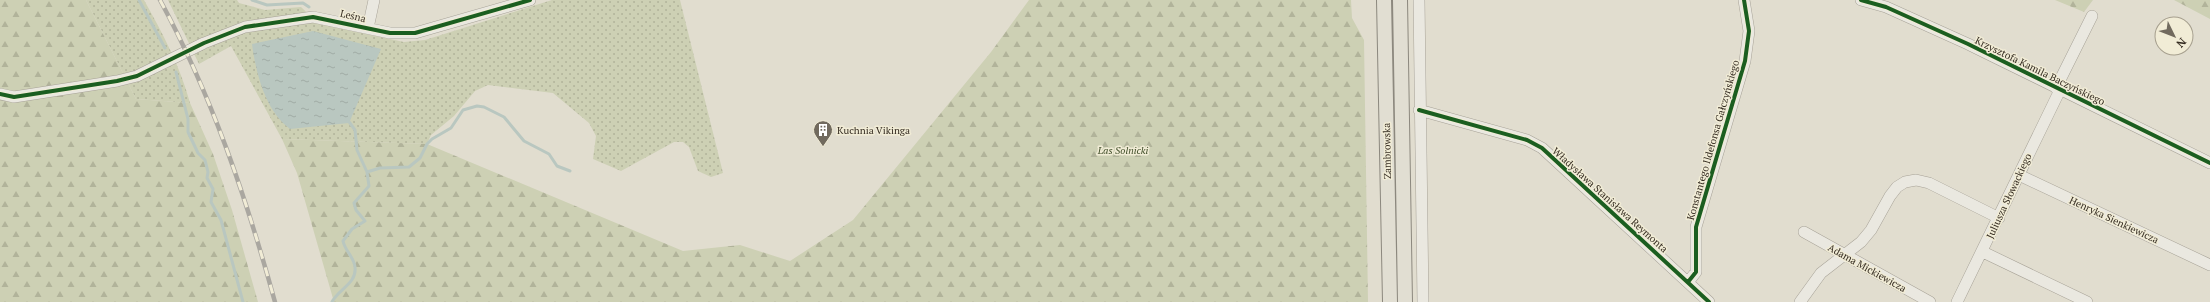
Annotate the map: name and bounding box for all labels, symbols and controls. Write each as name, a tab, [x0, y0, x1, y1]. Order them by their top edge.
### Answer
street label: Leśna	[339, 7, 367, 25]
north arrow	[2154, 16, 2194, 56]
street label: Krzysztofa Kamila Baczyńskiego	[1973, 34, 2107, 108]
text: N	[2173, 35, 2189, 51]
street label: Konstantego Ildefonsa Gałczyńskiego	[1684, 58, 1742, 221]
building icon: Kuchnia Vikinga	[812, 119, 834, 147]
street label: Zambrowska	[1380, 123, 1394, 179]
place label: Kuchnia Vikinga	[837, 124, 910, 137]
park label: Las Solnicki	[1097, 144, 1149, 157]
street label: Władysława Stanisława Reymonta	[1550, 145, 1670, 255]
street label: Juliusza Słowackiego	[1984, 151, 2035, 241]
street label: Henryka Sienkiewicza	[2067, 194, 2161, 246]
street label: Adama Mickiewicza	[1825, 241, 1909, 295]

